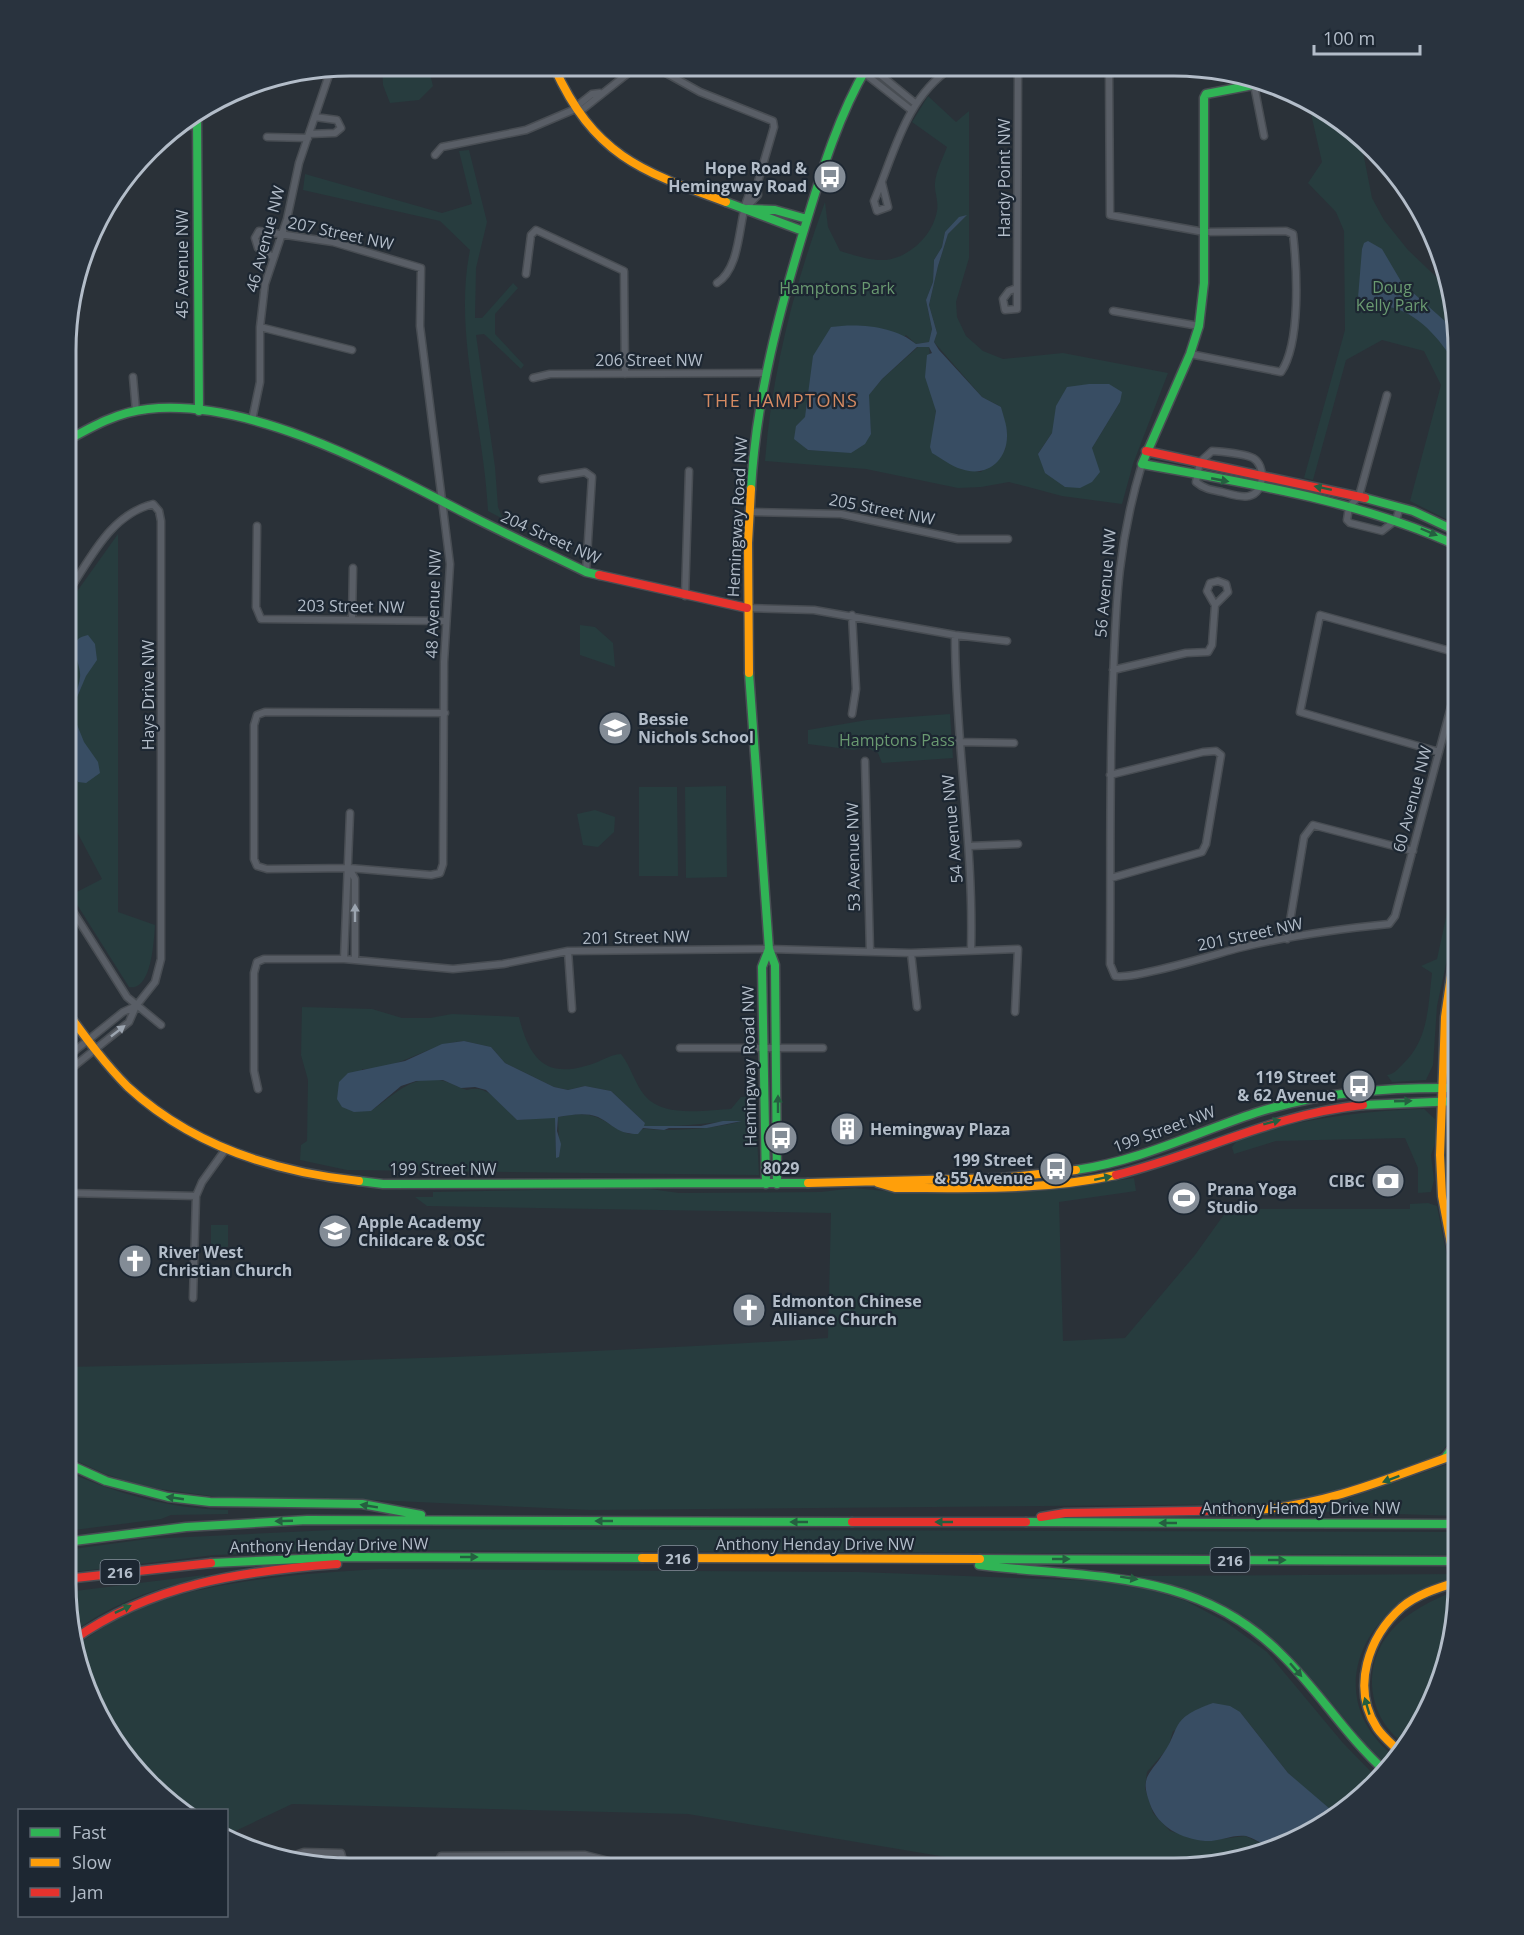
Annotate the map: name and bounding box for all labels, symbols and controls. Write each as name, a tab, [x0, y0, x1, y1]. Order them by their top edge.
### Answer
scale bar	[1314, 18, 1420, 56]
text: 100 m	[1323, 26, 1375, 50]
street label: Hardy Point NW	[993, 118, 1015, 237]
place label: Hope Road & Hemingway Road	[668, 157, 807, 197]
bus stop icon: Hope Road & Hemingway Road	[812, 159, 848, 195]
street label: 46 Avenue NW	[240, 183, 290, 295]
street label: 45 Avenue NW	[171, 209, 193, 319]
street label: 207 Street NW	[286, 211, 396, 255]
park label: Doug Kelly Park	[1356, 276, 1429, 316]
park label: Hamptons Park	[779, 277, 895, 299]
street label: 206 Street NW	[595, 349, 703, 371]
district label: THE HAMPTONS	[704, 388, 858, 412]
street label: Hemingway Road NW	[722, 436, 752, 598]
one-way arrow	[1210, 475, 1229, 485]
one-way arrow	[1314, 482, 1332, 492]
street label: 205 Street NW	[827, 488, 937, 530]
street label: 204 Street NW	[498, 505, 605, 569]
street label: 56 Avenue NW	[1089, 527, 1121, 638]
one-way arrow	[1420, 527, 1438, 537]
street label: 48 Avenue NW	[420, 549, 446, 659]
street label: 203 Street NW	[297, 594, 405, 618]
street label: Hays Drive NW	[137, 639, 159, 750]
place label: Bessie Nichols School	[638, 708, 754, 748]
school or university icon: Bessie Nichols School	[597, 710, 633, 746]
park label: Hamptons Pass	[839, 729, 955, 751]
street label: 60 Avenue NW	[1387, 743, 1437, 855]
street label: 54 Avenue NW	[936, 773, 968, 884]
street label: 53 Avenue NW	[841, 802, 865, 912]
one-way arrow	[350, 904, 360, 923]
street label: 201 Street NW	[1195, 912, 1305, 956]
street label: 201 Street NW	[582, 925, 690, 949]
street label: Hemingway Road NW	[737, 985, 761, 1147]
one-way arrow	[110, 1025, 126, 1037]
place label: 119 Street & 62 Avenue	[1237, 1066, 1336, 1106]
bus stop icon: 119 Street & 62 Avenue	[1341, 1068, 1377, 1104]
one-way arrow	[773, 1095, 783, 1114]
one-way arrow	[1394, 1097, 1413, 1106]
street label: 199 Street NW	[1110, 1100, 1218, 1158]
building icon: Hemingway Plaza	[829, 1111, 865, 1147]
one-way arrow	[1263, 1117, 1281, 1127]
place label: Hemingway Plaza	[870, 1118, 1011, 1140]
bus stop icon: 8029	[763, 1120, 799, 1156]
place label: 199 Street & 55 Avenue	[934, 1149, 1033, 1189]
bus stop icon: 199 Street & 55 Avenue	[1038, 1151, 1074, 1187]
place label: 8029	[763, 1157, 799, 1179]
street label: 199 Street NW	[389, 1158, 497, 1180]
bank icon: CIBC	[1370, 1163, 1406, 1199]
place label: CIBC	[1329, 1170, 1365, 1192]
one-way arrow	[1094, 1173, 1113, 1182]
place label: Prana Yoga Studio	[1207, 1178, 1297, 1218]
sports icon: Prana Yoga Studio	[1166, 1180, 1202, 1216]
place label: Apple Academy Childcare & OSC	[358, 1211, 485, 1251]
school or university icon: Apple Academy Childcare & OSC	[317, 1213, 353, 1249]
place label: River West Christian Church	[158, 1241, 292, 1281]
church icon: River West Christian Church	[117, 1243, 153, 1279]
place label: Edmonton Chinese Alliance Church	[772, 1290, 922, 1330]
church icon: Edmonton Chinese Alliance Church	[731, 1292, 767, 1328]
one-way arrow	[1382, 1475, 1400, 1484]
one-way arrow	[165, 1493, 184, 1502]
street label: Anthony Henday Drive NW	[1202, 1497, 1401, 1519]
one-way arrow	[360, 1501, 379, 1510]
one-way arrow	[595, 1516, 614, 1526]
one-way arrow	[275, 1517, 294, 1526]
one-way arrow	[790, 1517, 809, 1527]
one-way arrow	[934, 1517, 953, 1527]
one-way arrow	[1158, 1518, 1177, 1528]
street label: Anthony Henday Drive NW	[230, 1532, 429, 1558]
street label: Anthony Henday Drive NW	[716, 1533, 915, 1555]
road number: 216	[658, 1546, 698, 1570]
road number: 216	[1210, 1548, 1250, 1572]
one-way arrow	[460, 1552, 479, 1562]
one-way arrow	[1051, 1554, 1070, 1564]
one-way arrow	[1267, 1555, 1286, 1565]
road number: 216	[100, 1560, 140, 1584]
one-way arrow	[1120, 1574, 1139, 1583]
one-way arrow	[114, 1605, 131, 1614]
one-way arrow	[1289, 1662, 1302, 1677]
one-way arrow	[1362, 1697, 1371, 1715]
legend	[18, 1809, 228, 1917]
text: Fast	[72, 1820, 106, 1844]
text: Slow	[72, 1850, 111, 1874]
text: Jam	[70, 1880, 104, 1904]

